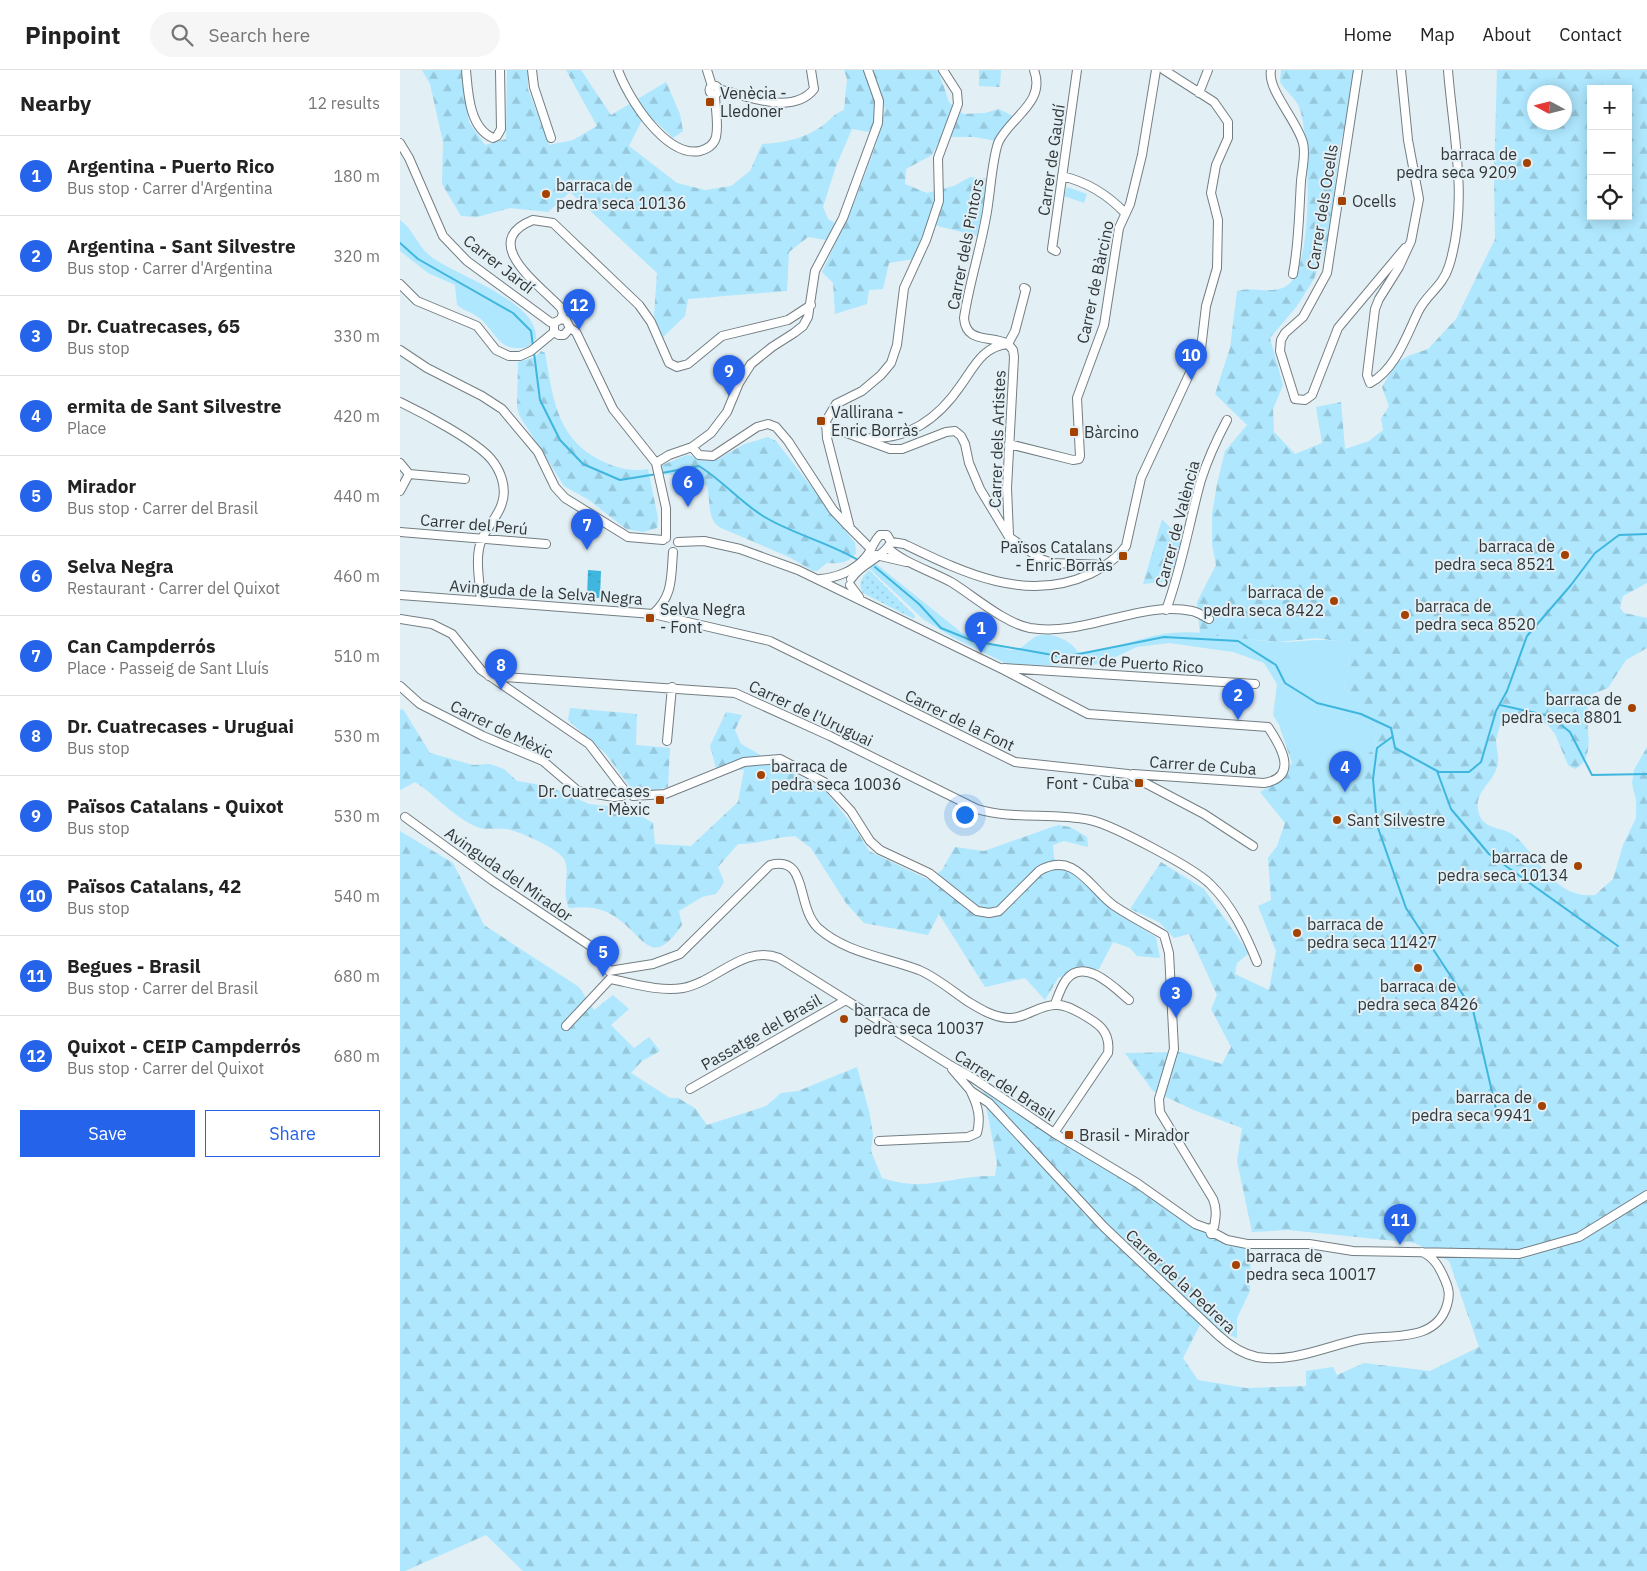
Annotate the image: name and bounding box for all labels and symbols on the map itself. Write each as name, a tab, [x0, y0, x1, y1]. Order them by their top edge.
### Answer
place label: Venècia - Lledoner	[720, 83, 787, 121]
north arrow	[1527, 85, 1572, 130]
marker: Venècia - Lledoner	[704, 96, 716, 108]
street label: Carrer de Gaudí	[1033, 103, 1069, 217]
street label: Carrer dels Ocells	[1302, 143, 1342, 271]
place label: barraca de pedra seca 9209	[1396, 144, 1517, 182]
marker: barraca de pedra seca 9209	[1521, 157, 1533, 169]
place label: barraca de pedra seca 10136	[556, 175, 686, 213]
street label: Carrer dels Pintors	[942, 177, 988, 311]
marker: barraca de pedra seca 10136	[540, 188, 552, 200]
place label: Ocells	[1352, 191, 1396, 211]
marker: Ocells	[1336, 195, 1348, 207]
street label: Carrer de Bàrcino	[1072, 219, 1118, 345]
street label: Carrer Jardí	[460, 230, 538, 298]
pin: 12	[563, 289, 595, 330]
pin: 10	[1175, 339, 1207, 380]
pin: 9	[713, 355, 745, 396]
street label: Carrer dels Artistes	[985, 370, 1009, 508]
place label: Vallirana - Enric Borràs	[831, 402, 919, 440]
marker: Vallirana - Enric Borràs	[815, 415, 827, 427]
place label: Bàrcino	[1084, 422, 1139, 442]
marker: Bàrcino	[1068, 426, 1080, 438]
street label: Carrer de València	[1150, 458, 1204, 590]
pin: 6	[672, 466, 704, 507]
street label: Carrer del Perú	[419, 509, 529, 539]
pin: 7	[571, 509, 603, 550]
place label: barraca de pedra seca 8521	[1434, 536, 1555, 574]
place label: Països Catalans - Enric Borràs	[1000, 537, 1113, 575]
marker: barraca de pedra seca 8521	[1559, 549, 1571, 561]
marker: Països Catalans - Enric Borràs	[1117, 550, 1129, 562]
street label: Avinguda de la Selva Negra	[449, 575, 644, 609]
place label: barraca de pedra seca 8422	[1203, 582, 1324, 620]
marker: barraca de pedra seca 8422	[1328, 595, 1340, 607]
place label: barraca de pedra seca 8520	[1415, 596, 1536, 634]
place label: Selva Negra - Font	[660, 599, 746, 637]
marker: barraca de pedra seca 8520	[1399, 609, 1411, 621]
marker: Selva Negra - Font	[644, 612, 656, 624]
pin: 1	[965, 612, 997, 653]
street label: Carrer de Puerto Rico	[1050, 647, 1204, 677]
pin: 8	[485, 649, 517, 690]
street label: Carrer de l'Uruguai	[746, 676, 876, 750]
pin: 2	[1222, 679, 1254, 720]
street label: Carrer de la Font	[902, 685, 1018, 755]
place label: barraca de pedra seca 8801	[1501, 689, 1622, 727]
street label: Carrer de Mèxic	[447, 695, 557, 763]
marker: barraca de pedra seca 8801	[1626, 702, 1638, 714]
street label: Carrer de Cuba	[1149, 751, 1258, 779]
pin: 4	[1329, 751, 1361, 792]
place label: barraca de pedra seca 10036	[771, 756, 901, 794]
marker: barraca de pedra seca 10036	[755, 769, 767, 781]
place label: Font - Cuba	[1046, 773, 1129, 793]
marker: Font - Cuba	[1133, 777, 1145, 789]
place label: Dr. Cuatrecases - Mèxic	[538, 781, 650, 819]
marker: Dr. Cuatrecases - Mèxic	[654, 794, 666, 806]
your location	[952, 802, 978, 828]
place label: Sant Silvestre	[1347, 810, 1445, 830]
marker: Sant Silvestre	[1331, 814, 1343, 826]
street label: Avinguda del Mirador	[441, 822, 577, 926]
place label: barraca de pedra seca 10134	[1438, 847, 1568, 885]
marker: barraca de pedra seca 10134	[1572, 860, 1584, 872]
place label: barraca de pedra seca 11427	[1307, 914, 1437, 952]
marker: barraca de pedra seca 11427	[1291, 927, 1303, 939]
pin: 5	[587, 936, 619, 977]
marker: barraca de pedra seca 8426	[1412, 962, 1424, 974]
place label: barraca de pedra seca 8426	[1358, 976, 1478, 1014]
pin: 3	[1160, 977, 1192, 1018]
street label: Passatge del Brasil	[697, 989, 825, 1075]
place label: barraca de pedra seca 10037	[854, 1000, 984, 1038]
marker: barraca de pedra seca 10037	[838, 1013, 850, 1025]
street label: Carrer del Brasil	[951, 1045, 1059, 1125]
place label: barraca de pedra seca 9941	[1411, 1087, 1532, 1125]
marker: barraca de pedra seca 9941	[1536, 1100, 1548, 1112]
place label: Brasil - Mirador	[1079, 1125, 1189, 1145]
marker: Brasil - Mirador	[1063, 1129, 1075, 1141]
pin: 11	[1384, 1204, 1416, 1245]
street label: Carrer de la Pedrera	[1122, 1225, 1241, 1338]
place label: barraca de pedra seca 10017	[1246, 1246, 1376, 1284]
marker: barraca de pedra seca 10017	[1230, 1259, 1242, 1271]

